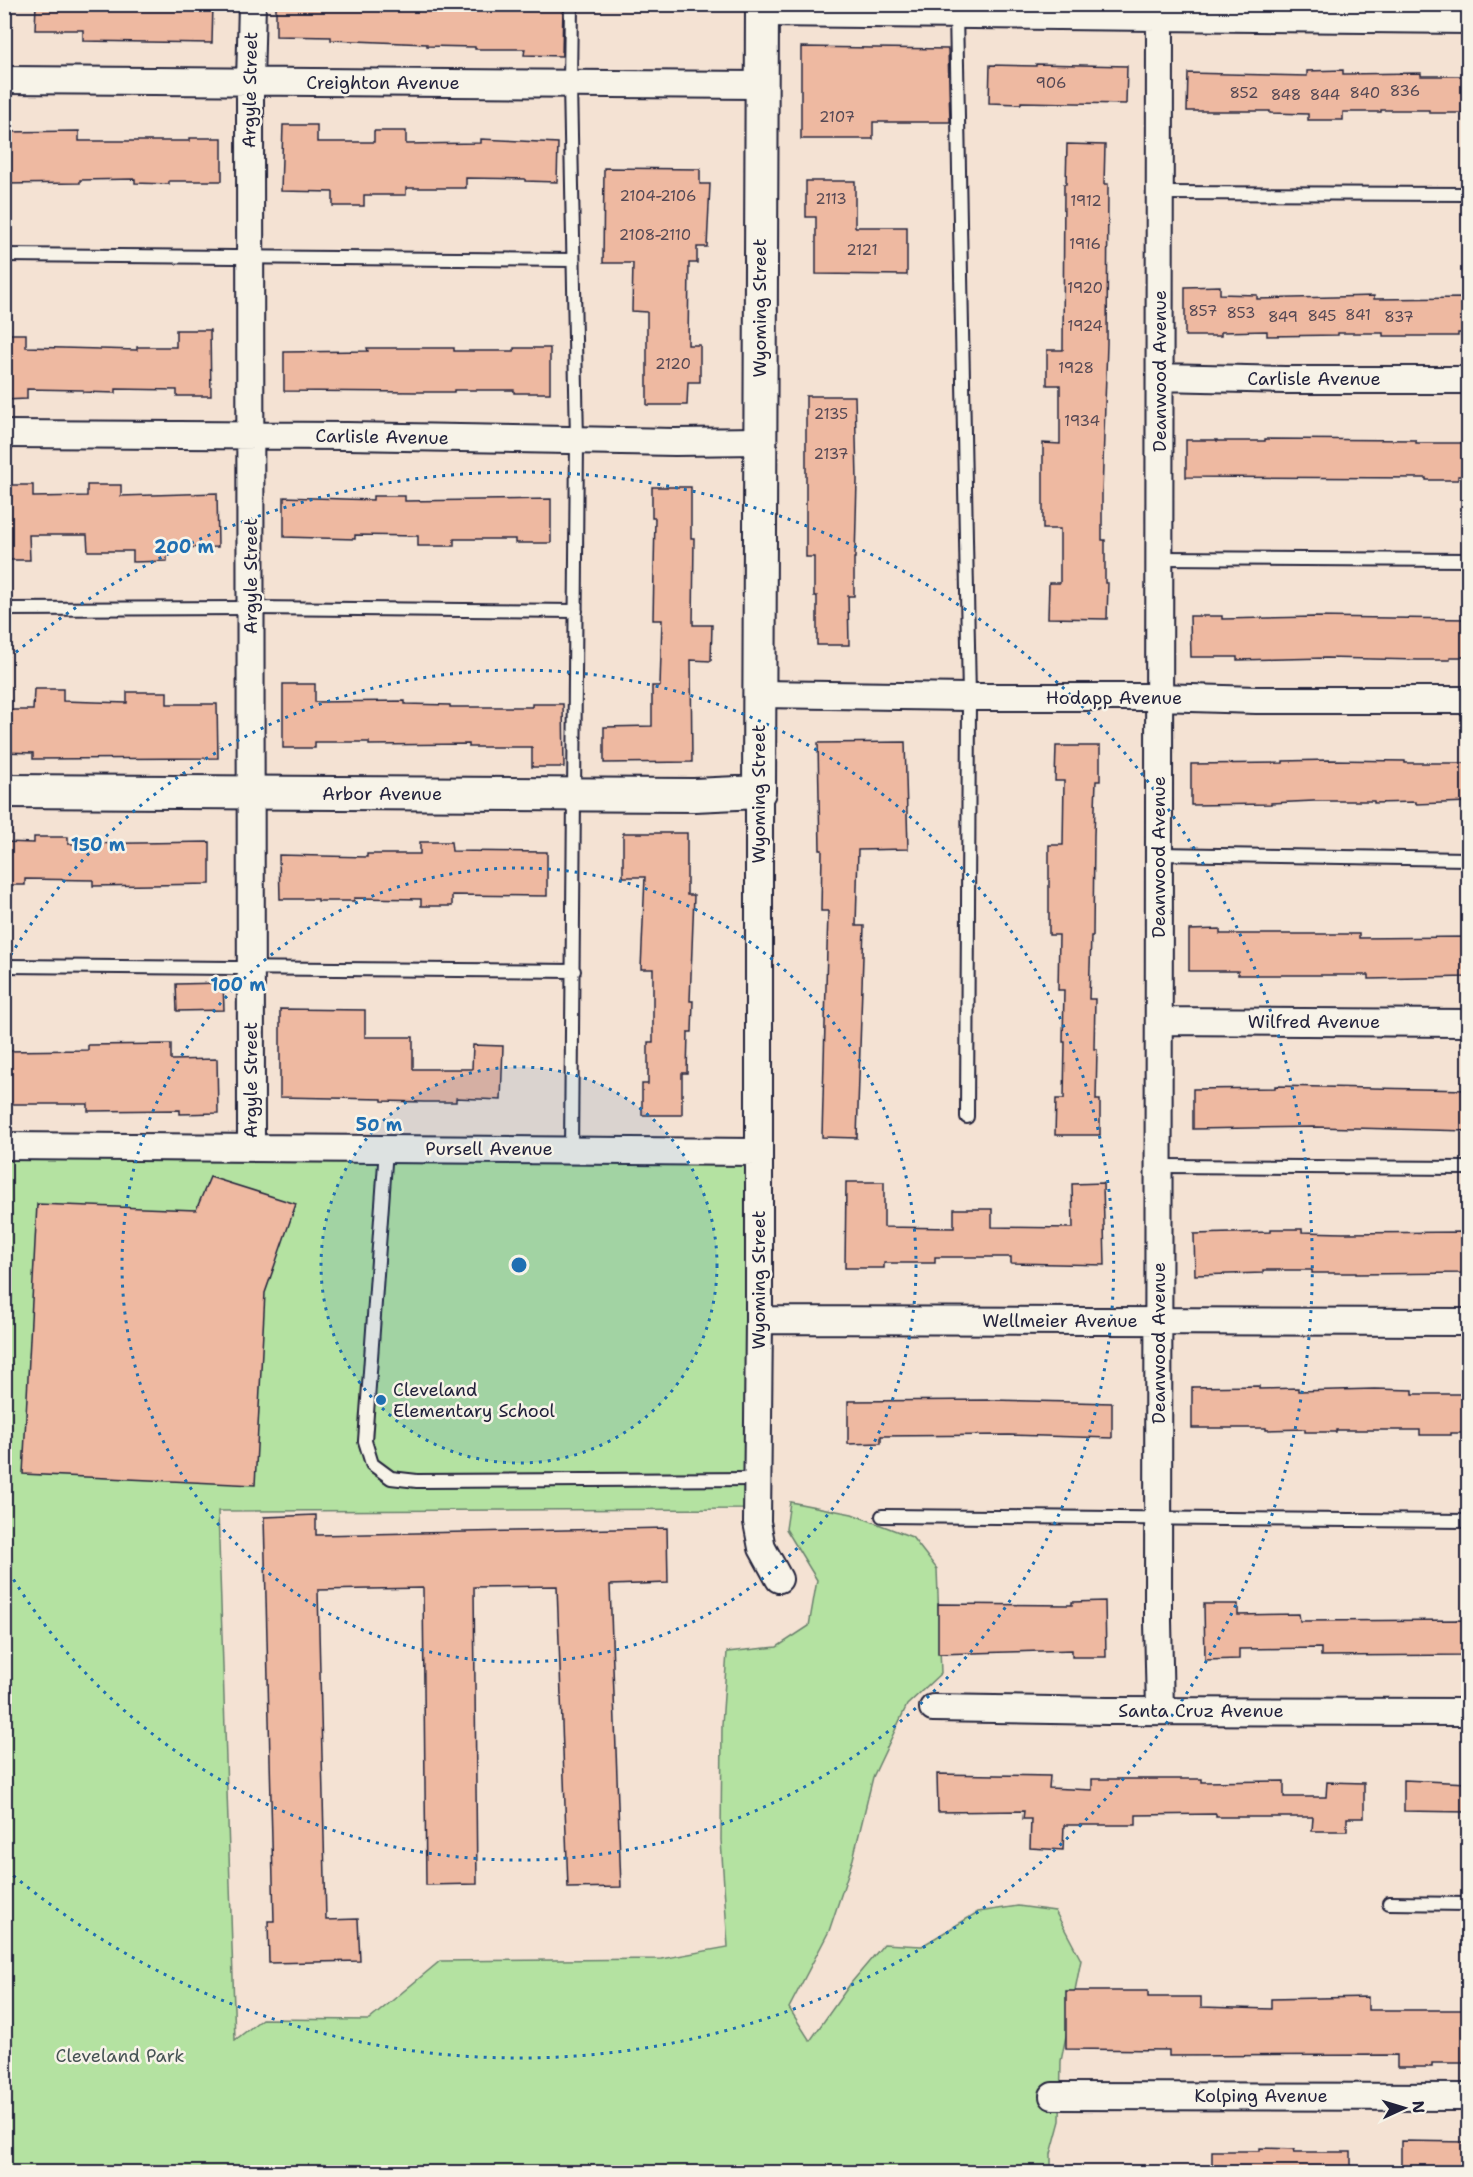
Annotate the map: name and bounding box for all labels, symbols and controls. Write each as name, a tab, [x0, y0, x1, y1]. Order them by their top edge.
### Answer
street label: Argyle Street	[237, 32, 263, 148]
street label: Creighton Avenue	[306, 71, 460, 95]
house number: 906	[1036, 73, 1067, 93]
house number: 836	[1390, 81, 1420, 101]
house number: 852	[1229, 83, 1259, 103]
house number: 840	[1350, 83, 1380, 103]
house number: 848	[1271, 85, 1301, 105]
house number: 844	[1310, 85, 1340, 105]
house number: 2107	[819, 107, 855, 127]
house number: 2104-2106	[619, 186, 697, 206]
house number: 2113	[815, 189, 847, 209]
house number: 1912	[1070, 191, 1102, 211]
house number: 2108-2110	[619, 225, 691, 245]
house number: 1916	[1069, 234, 1101, 254]
street label: Wyoming Street	[748, 238, 772, 378]
house number: 2121	[846, 240, 878, 260]
house number: 1920	[1067, 278, 1103, 298]
street label: Deanwood Avenue	[1148, 290, 1172, 452]
house number: 857	[1188, 301, 1218, 321]
house number: 853	[1226, 303, 1256, 323]
house number: 841	[1345, 305, 1371, 325]
house number: 845	[1307, 306, 1337, 326]
house number: 849	[1268, 307, 1298, 327]
house number: 837	[1384, 307, 1414, 327]
house number: 1924	[1067, 316, 1103, 336]
house number: 2120	[655, 354, 691, 374]
house number: 1928	[1058, 358, 1094, 378]
street label: Carlisle Avenue	[1247, 367, 1381, 391]
house number: 2135	[814, 404, 848, 424]
house number: 1934	[1064, 411, 1100, 431]
street label: Carlisle Avenue	[315, 424, 449, 450]
house number: 2137	[813, 444, 849, 464]
street label: Argyle Street	[239, 518, 263, 634]
text: 200 m	[154, 535, 215, 559]
street label: Hodapp Avenue	[1046, 686, 1182, 710]
street label: Wyoming Street	[747, 724, 771, 864]
street label: Deanwood Avenue	[1147, 776, 1171, 938]
street label: Arbor Avenue	[322, 782, 442, 806]
text: 150 m	[71, 833, 126, 857]
text: 100 m	[210, 973, 266, 997]
street label: Wilfred Avenue	[1248, 1010, 1380, 1034]
street label: Argyle Street	[239, 1022, 263, 1138]
text: 50 m	[356, 1113, 403, 1137]
street label: Pursell Avenue	[425, 1137, 553, 1161]
street label: Wyoming Street	[747, 1210, 771, 1350]
centre of rings	[509, 1255, 529, 1275]
street label: Deanwood Avenue	[1147, 1262, 1171, 1424]
street label: Wellmeier Avenue	[982, 1309, 1138, 1333]
place label: Cleveland Elementary School	[393, 1378, 556, 1423]
marker: Cleveland Elementary School	[374, 1393, 388, 1407]
street label: Santa Cruz Avenue	[1118, 1699, 1284, 1723]
park label: Cleveland Park	[55, 2044, 185, 2068]
north arrow	[1374, 2078, 1434, 2138]
street label: Kolping Avenue	[1194, 2084, 1328, 2108]
text: N	[1408, 2100, 1429, 2114]

